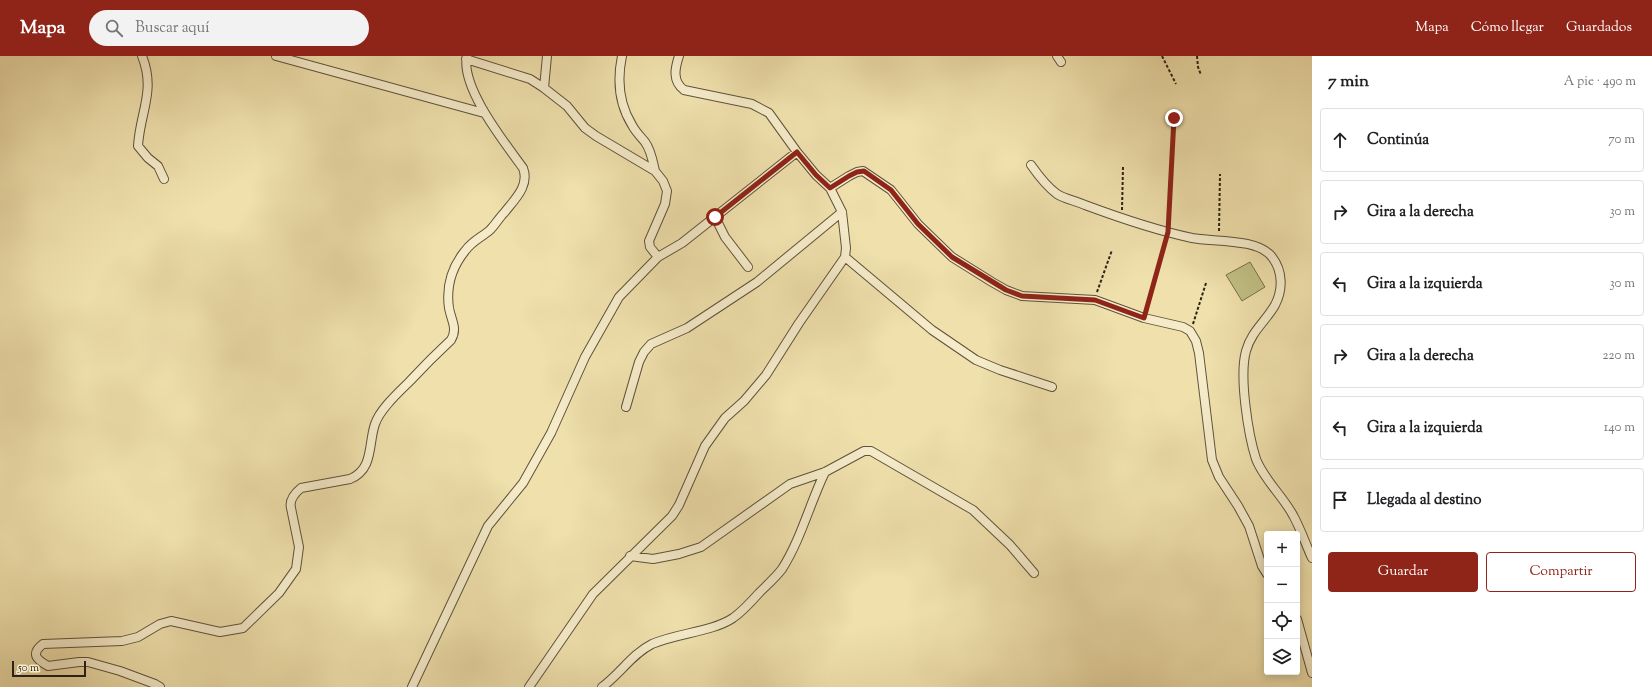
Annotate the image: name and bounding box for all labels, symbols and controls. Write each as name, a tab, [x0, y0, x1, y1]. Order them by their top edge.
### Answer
search box	[89, 10, 369, 46]
text: Mapa	[20, 15, 65, 42]
icon: search	[103, 17, 125, 39]
text: Buscar aquí	[135, 18, 209, 39]
text: Mapa	[1415, 18, 1449, 38]
text: Cómo llegar	[1471, 18, 1544, 38]
text: Guardados	[1566, 18, 1632, 38]
text: 7 min	[1328, 70, 1369, 94]
text: A pie · 490 m	[1564, 73, 1636, 91]
route end	[1165, 109, 1183, 127]
icon: ahead	[1329, 129, 1351, 151]
text: Continúa	[1367, 130, 1429, 151]
text: 70 m	[1608, 131, 1635, 149]
icon: right	[1329, 201, 1351, 223]
text: Gira a la derecha	[1367, 202, 1474, 223]
text: 30 m	[1609, 203, 1635, 221]
route start	[706, 208, 724, 226]
icon: left	[1329, 273, 1351, 295]
text: Gira a la izquierda	[1367, 274, 1483, 295]
text: 30 m	[1609, 275, 1635, 293]
icon: right	[1329, 345, 1351, 367]
text: Gira a la derecha	[1367, 346, 1474, 367]
text: 220 m	[1602, 347, 1635, 365]
icon: left	[1329, 417, 1351, 439]
text: Gira a la izquierda	[1367, 418, 1483, 439]
text: 140 m	[1604, 419, 1635, 437]
icon: arrive	[1329, 489, 1351, 511]
text: Llegada al destino	[1367, 490, 1482, 511]
map controls	[1264, 531, 1300, 675]
button: +	[1264, 531, 1300, 567]
button: Guardar	[1328, 552, 1478, 592]
button: Compartir	[1486, 552, 1636, 592]
button: −	[1264, 567, 1300, 603]
button: locate	[1264, 603, 1300, 639]
button: layers	[1264, 639, 1300, 675]
scale bar	[12, 659, 86, 678]
text: 50 m	[18, 660, 39, 676]

